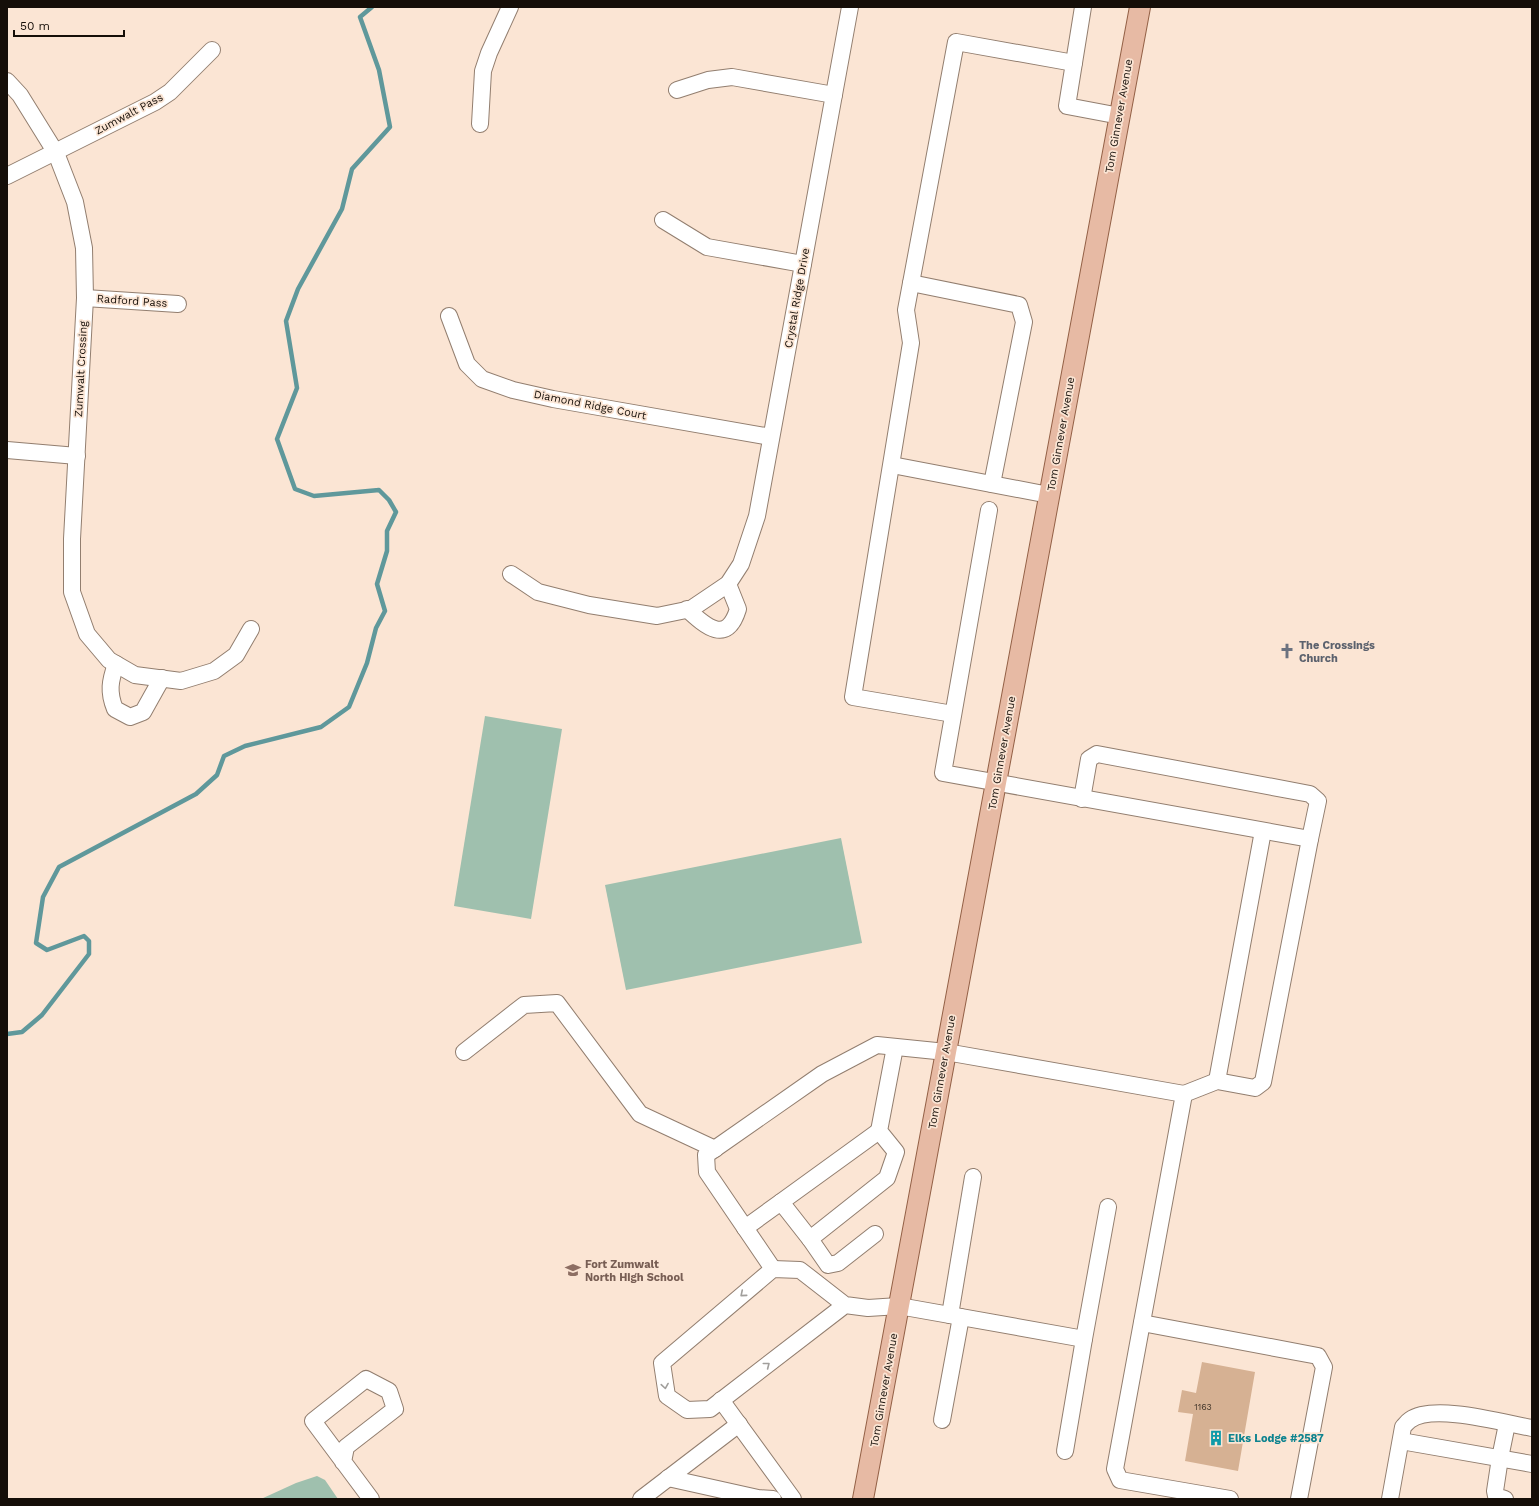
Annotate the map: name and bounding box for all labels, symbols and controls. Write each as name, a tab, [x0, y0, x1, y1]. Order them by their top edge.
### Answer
scale bar	[14, 12, 124, 38]
text: 50 m	[20, 19, 50, 33]
street label: Tom Ginnever Avenue	[1103, 58, 1135, 174]
street label: Zumwalt Pass	[93, 91, 165, 137]
street label: Crystal Ridge Drive	[782, 247, 812, 349]
street label: Radford Pass	[96, 292, 168, 310]
street label: Zumwalt Crossing	[72, 320, 90, 417]
street label: Tom Ginnever Avenue	[1045, 376, 1077, 492]
street label: Diamond Ridge Court	[533, 388, 648, 422]
place label: The Crossings Church	[1299, 639, 1375, 665]
church icon: The Crossings Church	[1278, 642, 1296, 660]
street label: Tom Ginnever Avenue	[986, 695, 1018, 811]
street label: Tom Ginnever Avenue	[926, 1014, 958, 1130]
place label: Fort Zumwalt North High School	[585, 1258, 684, 1284]
school or university icon: Fort Zumwalt North High School	[564, 1261, 582, 1279]
one-way arrow	[740, 1289, 748, 1296]
street label: Tom Ginnever Avenue	[868, 1332, 900, 1448]
one-way arrow	[763, 1363, 770, 1370]
one-way arrow	[660, 1383, 669, 1389]
house number: 1163	[1194, 1402, 1212, 1412]
building icon: Elks Lodge #2587	[1207, 1429, 1225, 1447]
place label: Elks Lodge #2587	[1228, 1432, 1324, 1445]

